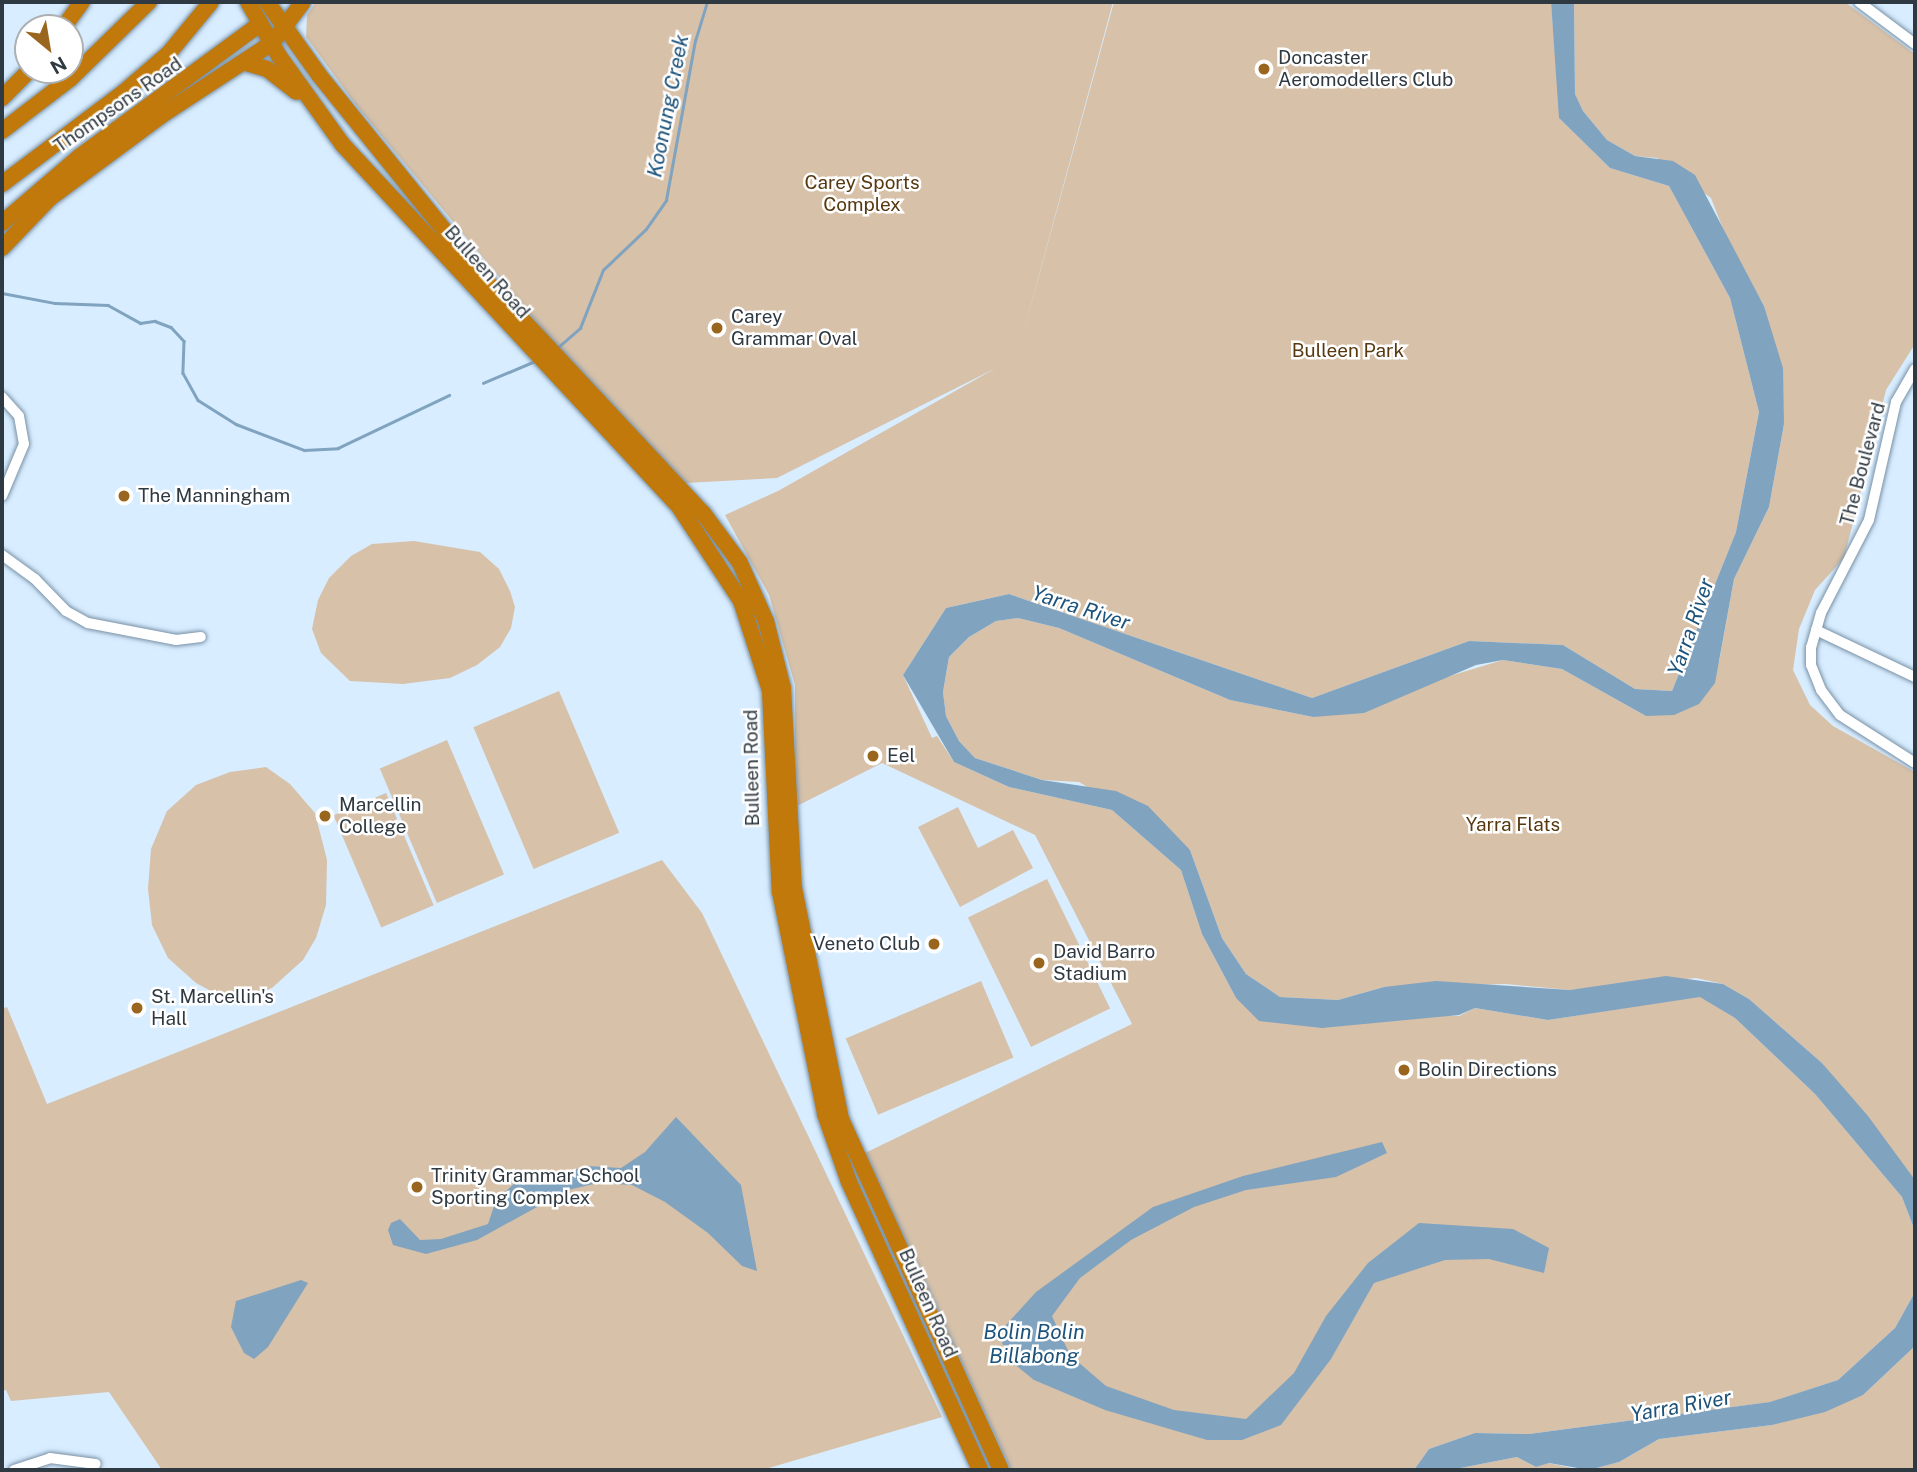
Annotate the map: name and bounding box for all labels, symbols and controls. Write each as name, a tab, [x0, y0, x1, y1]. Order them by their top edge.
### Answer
north arrow	[14, 14, 84, 84]
water label: Koonung Creek	[642, 32, 694, 180]
place label: Doncaster Aeromodellers Club	[1278, 47, 1453, 91]
text: N	[47, 52, 70, 79]
street label: Thompsons Road	[50, 52, 186, 158]
marker: Doncaster Aeromodellers Club	[1256, 61, 1272, 77]
park label: Carey Sports Complex	[804, 172, 920, 216]
street label: Bulleen Road	[439, 221, 535, 323]
place label: Carey Grammar Oval	[731, 306, 857, 350]
marker: Carey Grammar Oval	[709, 320, 725, 336]
park label: Bulleen Park	[1292, 340, 1404, 362]
street label: The Boulevard	[1836, 400, 1890, 528]
place label: The Manningham	[138, 485, 290, 507]
marker: The Manningham	[116, 488, 132, 504]
water label: Yarra River	[1663, 575, 1719, 679]
water label: Yarra River	[1029, 580, 1133, 636]
street label: Bulleen Road	[740, 709, 764, 827]
place label: Eel	[887, 745, 915, 767]
marker: Eel	[865, 748, 881, 764]
place label: Marcellin College	[339, 794, 421, 838]
marker: Marcellin College	[317, 808, 333, 824]
park label: Yarra Flats	[1466, 814, 1560, 836]
place label: Veneto Club	[813, 933, 920, 955]
marker: Veneto Club	[926, 936, 942, 952]
place label: David Barro Stadium	[1053, 941, 1155, 985]
marker: David Barro Stadium	[1031, 955, 1047, 971]
place label: St. Marcellin's Hall	[151, 986, 274, 1030]
marker: St. Marcellin's Hall	[129, 1000, 145, 1016]
place label: Bolin Directions	[1418, 1059, 1557, 1081]
marker: Bolin Directions	[1396, 1062, 1412, 1078]
place label: Trinity Grammar School Sporting Complex	[431, 1165, 640, 1209]
marker: Trinity Grammar School Sporting Complex	[409, 1179, 425, 1195]
street label: Bulleen Road	[894, 1245, 962, 1361]
water label: Bolin Bolin Billabong	[983, 1319, 1085, 1369]
water label: Yarra River	[1629, 1385, 1733, 1427]

